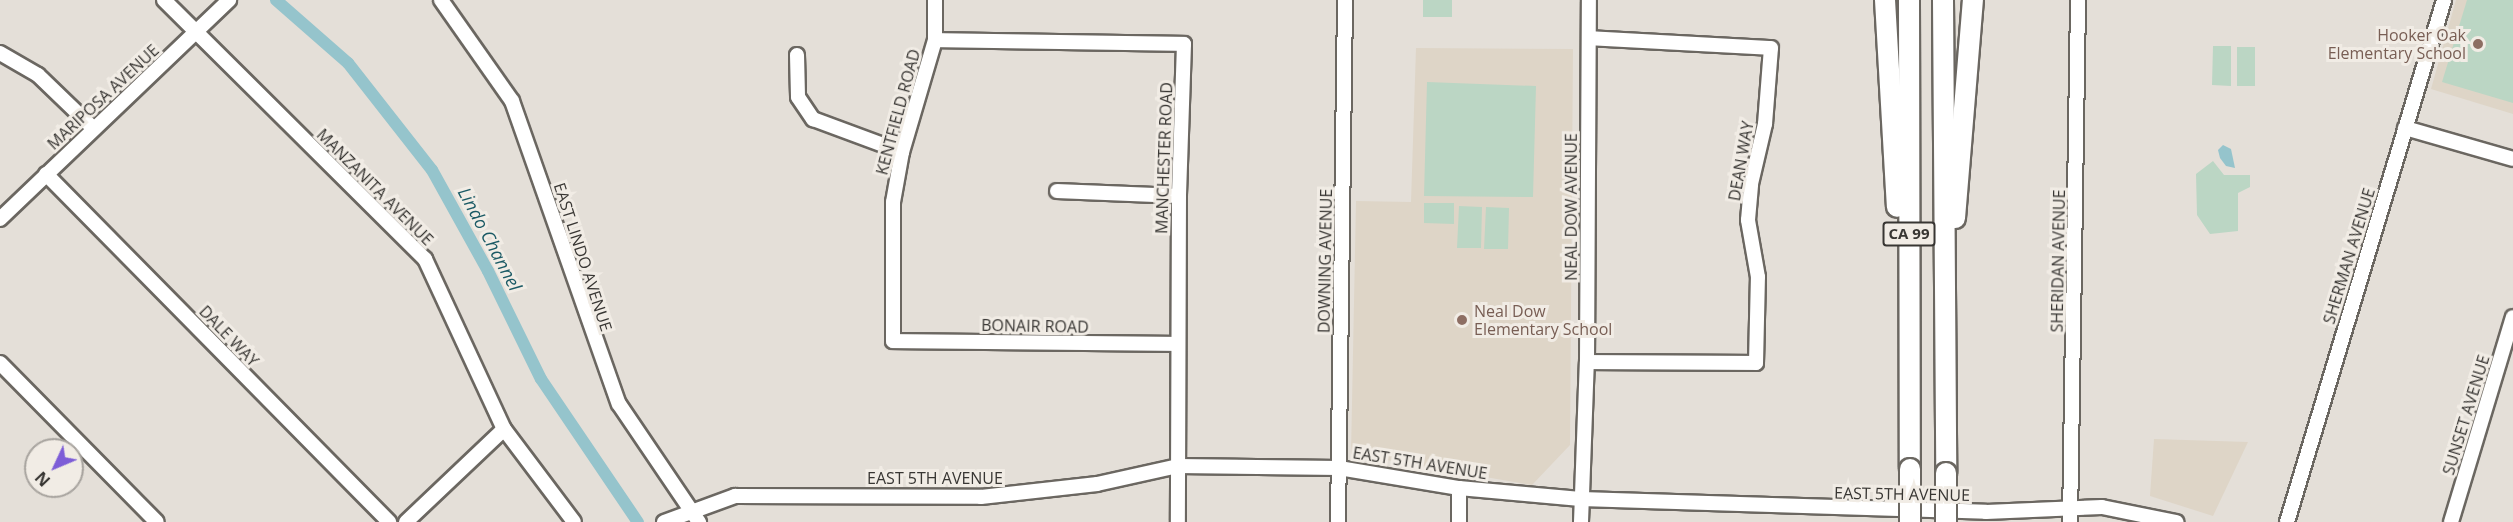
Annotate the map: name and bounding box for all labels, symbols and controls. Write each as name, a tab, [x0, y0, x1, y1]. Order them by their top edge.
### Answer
place label: Hooker Oak Elementary School	[2328, 25, 2466, 63]
marker: Hooker Oak Elementary School	[2471, 37, 2485, 51]
street label: MARIPOSA AVENUE	[43, 40, 163, 154]
street label: KENTFIELD ROAD	[872, 47, 924, 177]
street label: MANCHESTER ROAD	[1152, 82, 1176, 234]
street label: DEAN WAY	[1725, 120, 1757, 202]
street label: MANZANITA AVENUE	[313, 125, 437, 249]
street label: NEAL DOW AVENUE	[1561, 133, 1581, 281]
street label: EAST LINDO AVENUE	[550, 180, 616, 334]
water label: Lindo Channel	[454, 184, 526, 294]
street label: SHERMAN AVENUE	[2319, 186, 2379, 326]
street label: DOWNING AVENUE	[1314, 189, 1336, 333]
street label: SHERIDAN AVENUE	[2047, 189, 2069, 333]
road number: CA 99	[1882, 222, 1936, 246]
place label: Neal Dow Elementary School	[1474, 301, 1612, 339]
street label: DALE WAY	[195, 302, 263, 370]
marker: Neal Dow Elementary School	[1455, 313, 1469, 327]
street label: BONAIR ROAD	[981, 315, 1089, 337]
street label: SUNSET AVENUE	[2439, 353, 2493, 477]
north arrow	[24, 438, 84, 498]
street label: EAST 5TH AVENUE	[1351, 443, 1489, 483]
text: N	[30, 467, 55, 491]
street label: EAST 5TH AVENUE	[867, 468, 1003, 488]
street label: EAST 5TH AVENUE	[1834, 483, 1970, 505]

